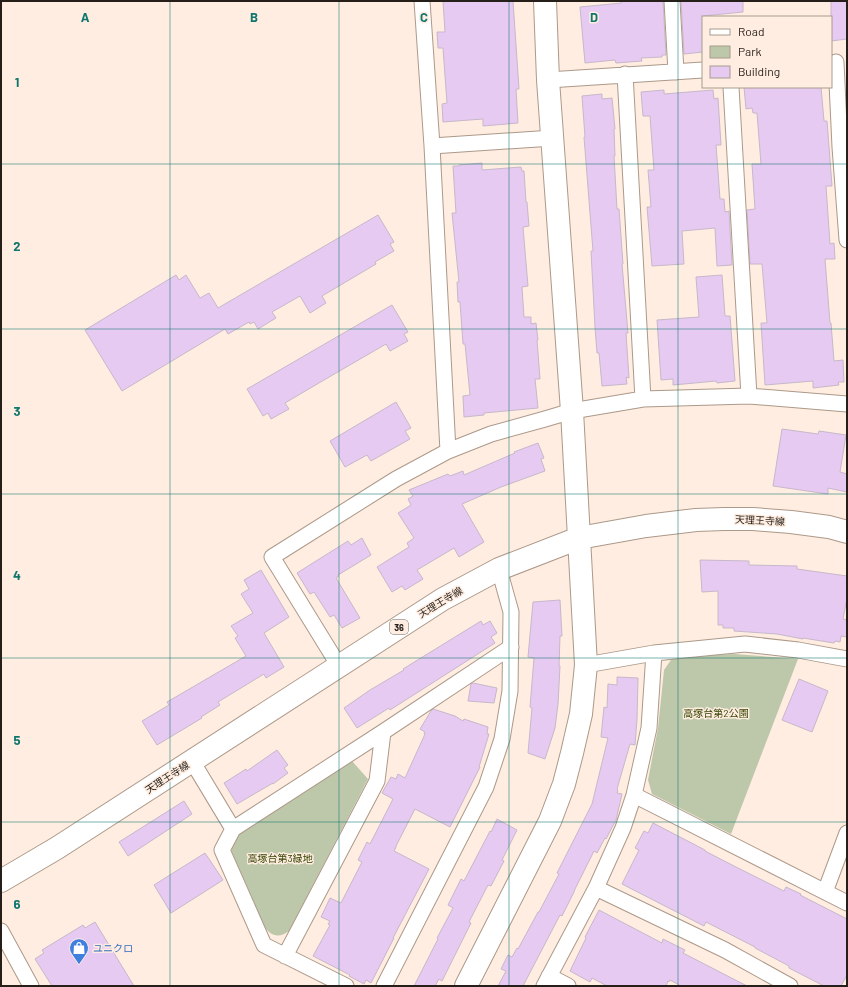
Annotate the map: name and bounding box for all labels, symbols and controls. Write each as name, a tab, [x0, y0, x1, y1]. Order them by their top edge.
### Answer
text: A	[81, 9, 90, 25]
text: B	[250, 9, 258, 25]
text: C	[420, 9, 428, 25]
text: D	[590, 9, 598, 25]
legend	[702, 16, 832, 88]
text: Road	[738, 24, 765, 38]
text: Park	[738, 44, 762, 58]
text: Building	[738, 64, 780, 78]
text: 1	[15, 74, 19, 90]
text: 2	[13, 238, 21, 254]
text: 3	[13, 403, 21, 419]
street label: 天理王寺線	[735, 513, 785, 527]
text: 4	[13, 567, 21, 583]
street label: 天理王寺線	[415, 584, 465, 620]
road number: 36	[390, 620, 408, 634]
park label: 高塚台第2公園	[683, 707, 749, 719]
text: 5	[13, 732, 21, 748]
street label: 天理王寺線	[143, 758, 191, 796]
park label: 高塚台第3緑地	[247, 852, 314, 864]
text: 6	[14, 896, 21, 912]
shop icon: ユニクロ	[68, 937, 90, 965]
place label: ユニクロ	[93, 942, 133, 954]

